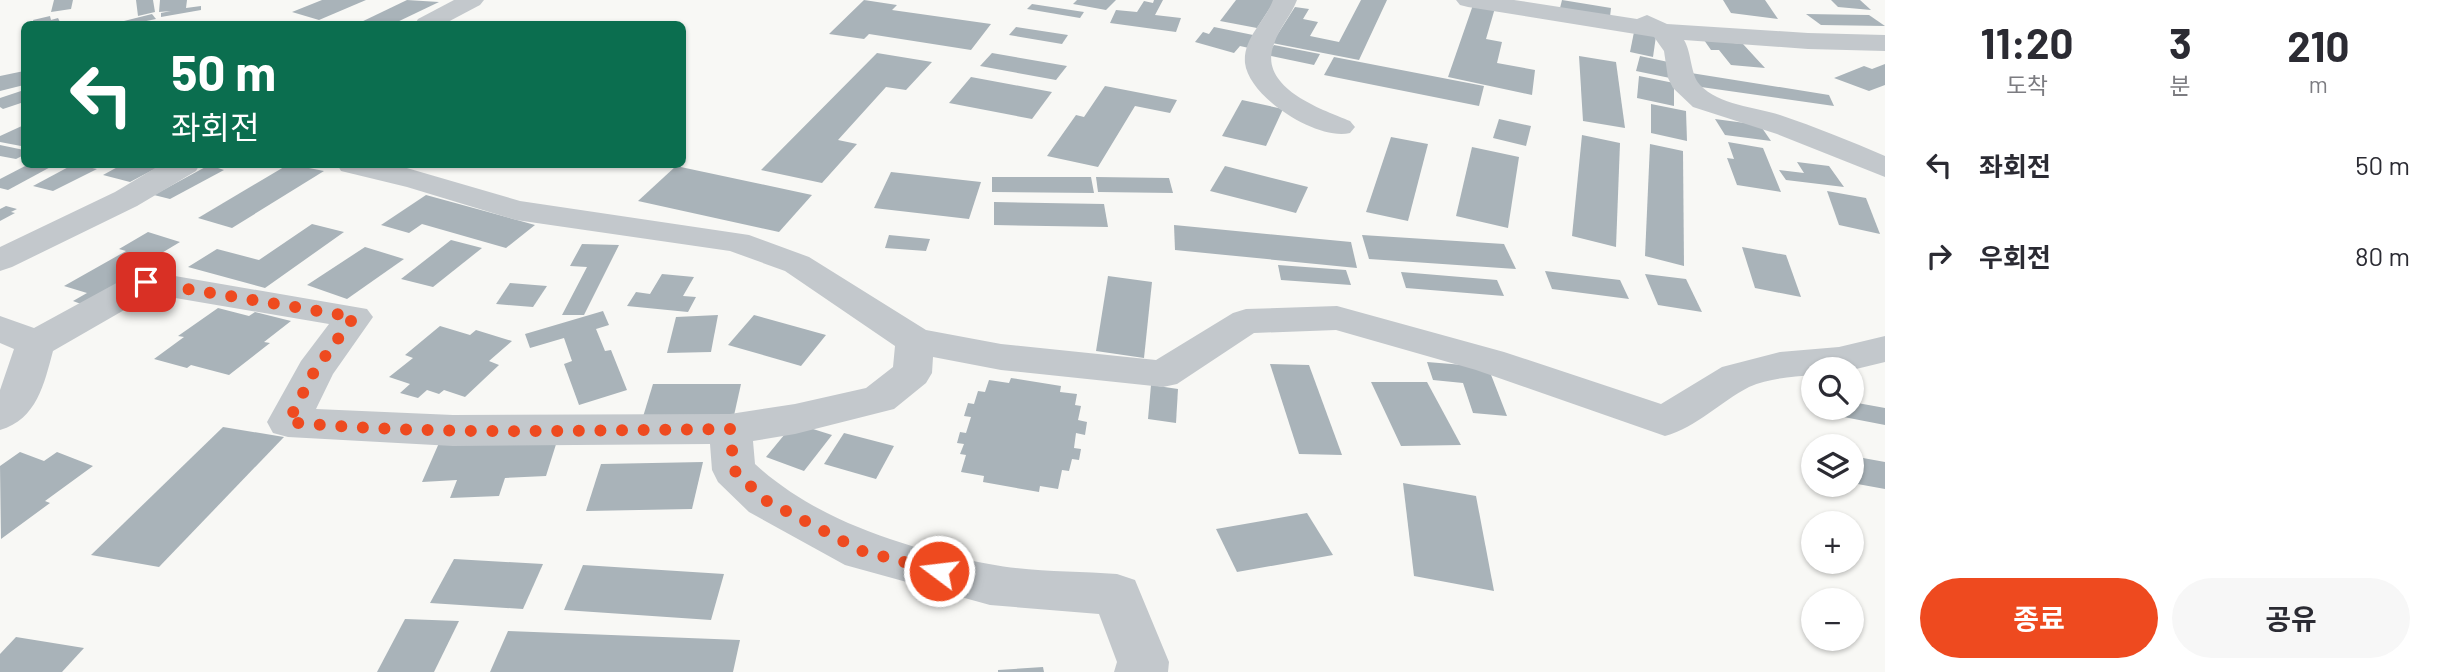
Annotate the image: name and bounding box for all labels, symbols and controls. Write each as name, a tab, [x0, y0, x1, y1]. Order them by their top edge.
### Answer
text: 11:20	[1981, 17, 2073, 67]
text: 3	[2169, 17, 2192, 67]
text: 210	[2287, 20, 2349, 70]
text: 50 m	[171, 42, 276, 101]
icon: left	[56, 49, 147, 140]
text: m	[2309, 70, 2328, 98]
text: 도착	[2006, 71, 2048, 99]
text: 분	[2170, 71, 2191, 99]
text: 좌회전	[171, 107, 259, 145]
icon: left	[1920, 146, 1958, 184]
text: 50 m	[2355, 149, 2410, 180]
text: 좌회전	[1979, 150, 2051, 181]
icon: right	[1920, 237, 1958, 275]
text: 80 m	[2355, 240, 2410, 271]
text: 우회전	[1979, 241, 2051, 272]
pin	[116, 252, 176, 312]
icon: arrive	[127, 263, 165, 301]
map controls	[1801, 357, 1864, 651]
button: search	[1801, 357, 1864, 420]
button: layers	[1801, 434, 1864, 497]
button: +	[1801, 511, 1864, 574]
position arrow	[902, 534, 976, 608]
button: 종료	[1920, 578, 2158, 658]
button: 공유	[2172, 578, 2410, 658]
button: −	[1801, 588, 1864, 651]

